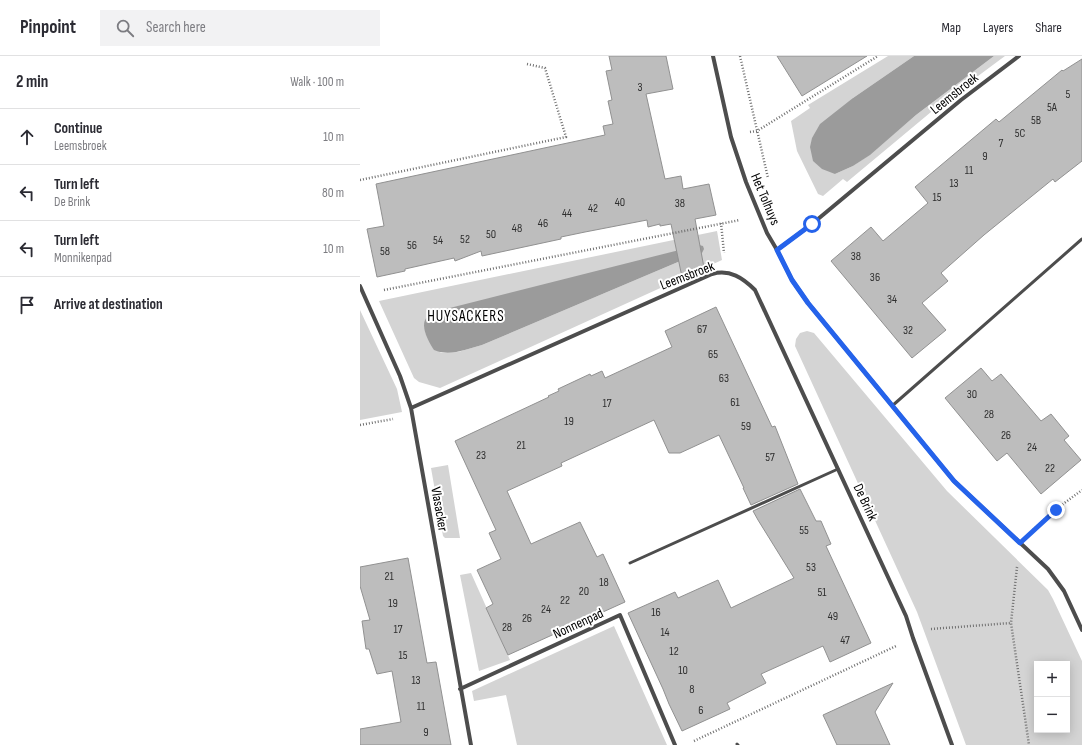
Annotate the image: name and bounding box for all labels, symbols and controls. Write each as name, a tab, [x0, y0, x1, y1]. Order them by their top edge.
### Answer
search box	[100, 10, 380, 46]
text: Pinpoint	[20, 16, 76, 39]
icon: search	[114, 17, 136, 39]
text: Search here	[146, 18, 206, 37]
text: Map	[941, 19, 961, 36]
text: Layers	[983, 19, 1013, 36]
text: Share	[1035, 19, 1062, 36]
street label: Leemsbroek	[927, 69, 982, 118]
text: 2 min	[16, 72, 48, 92]
text: Walk · 100 m	[290, 74, 344, 90]
house number: 3	[637, 80, 643, 95]
house number: 5	[1066, 87, 1071, 102]
house number: 5A	[1047, 100, 1058, 115]
house number: 5B	[1031, 113, 1041, 128]
text: Continue	[54, 119, 103, 138]
icon: ahead	[16, 126, 38, 148]
house number: 5C	[1015, 126, 1025, 141]
text: 10 m	[323, 129, 344, 145]
house number: 7	[999, 136, 1004, 151]
text: Leemsbroek	[54, 138, 107, 154]
house number: 9	[982, 149, 988, 164]
house number: 11	[965, 163, 974, 178]
street label: Het Tolhuys	[747, 171, 784, 228]
text: Turn left	[54, 175, 99, 194]
house number: 13	[949, 176, 959, 191]
icon: left	[16, 182, 38, 204]
text: 80 m	[322, 185, 344, 201]
house number: 15	[932, 190, 942, 205]
text: De Brink	[54, 194, 90, 210]
house number: 40	[615, 195, 625, 210]
house number: 38	[675, 196, 685, 211]
house number: 42	[588, 201, 598, 216]
house number: 44	[562, 206, 572, 221]
route start	[803, 215, 821, 233]
house number: 46	[538, 216, 548, 231]
house number: 48	[512, 221, 522, 236]
house number: 50	[486, 227, 496, 242]
text: Turn left	[54, 231, 99, 250]
house number: 52	[460, 232, 470, 247]
house number: 54	[433, 233, 443, 248]
icon: left	[16, 238, 38, 260]
house number: 56	[407, 238, 417, 253]
text: 10 m	[323, 241, 344, 257]
house number: 58	[380, 244, 390, 259]
house number: 38	[851, 249, 861, 264]
text: Monnikenpad	[54, 250, 112, 266]
street label: Leemsbroek	[658, 257, 717, 294]
house number: 36	[870, 270, 880, 285]
house number: 34	[887, 292, 897, 307]
icon: arrive	[16, 294, 38, 316]
text: Arrive at destination	[54, 295, 163, 314]
district label: HUYSACKERS	[427, 307, 505, 326]
house number: 67	[697, 322, 707, 337]
house number: 32	[903, 323, 913, 338]
house number: 65	[708, 347, 718, 362]
house number: 63	[719, 371, 729, 386]
house number: 30	[967, 387, 977, 402]
house number: 61	[730, 395, 741, 410]
house number: 17	[603, 396, 612, 411]
house number: 28	[984, 407, 994, 422]
house number: 19	[564, 414, 574, 429]
house number: 59	[741, 419, 751, 434]
house number: 26	[1001, 428, 1011, 443]
house number: 21	[516, 438, 526, 453]
house number: 24	[1027, 440, 1037, 455]
house number: 23	[476, 448, 486, 463]
house number: 57	[765, 450, 775, 465]
house number: 22	[1045, 461, 1055, 476]
street label: De Brink	[850, 481, 882, 524]
street label: Vlasacker	[427, 485, 452, 533]
route end	[1047, 501, 1065, 519]
house number: 55	[799, 523, 809, 538]
house number: 53	[806, 560, 816, 575]
house number: 21	[384, 569, 394, 584]
house number: 18	[599, 575, 609, 590]
house number: 20	[579, 584, 589, 599]
house number: 51	[817, 585, 827, 600]
house number: 22	[560, 593, 570, 608]
house number: 19	[388, 596, 398, 611]
house number: 24	[541, 602, 551, 617]
street label: Nonnenpad	[550, 604, 606, 642]
house number: 16	[651, 605, 661, 620]
house number: 49	[828, 609, 838, 624]
house number: 26	[522, 611, 532, 626]
house number: 28	[502, 620, 512, 635]
house number: 17	[394, 622, 403, 637]
house number: 14	[660, 625, 670, 640]
house number: 47	[840, 633, 850, 648]
house number: 12	[669, 644, 679, 659]
house number: 15	[398, 648, 408, 663]
map controls	[1034, 661, 1070, 733]
button: +	[1034, 661, 1070, 697]
house number: 10	[678, 663, 688, 678]
house number: 13	[411, 673, 421, 688]
house number: 8	[689, 682, 695, 697]
button: −	[1034, 697, 1070, 733]
house number: 11	[417, 699, 426, 714]
house number: 6	[698, 703, 704, 718]
house number: 9	[423, 725, 429, 740]

